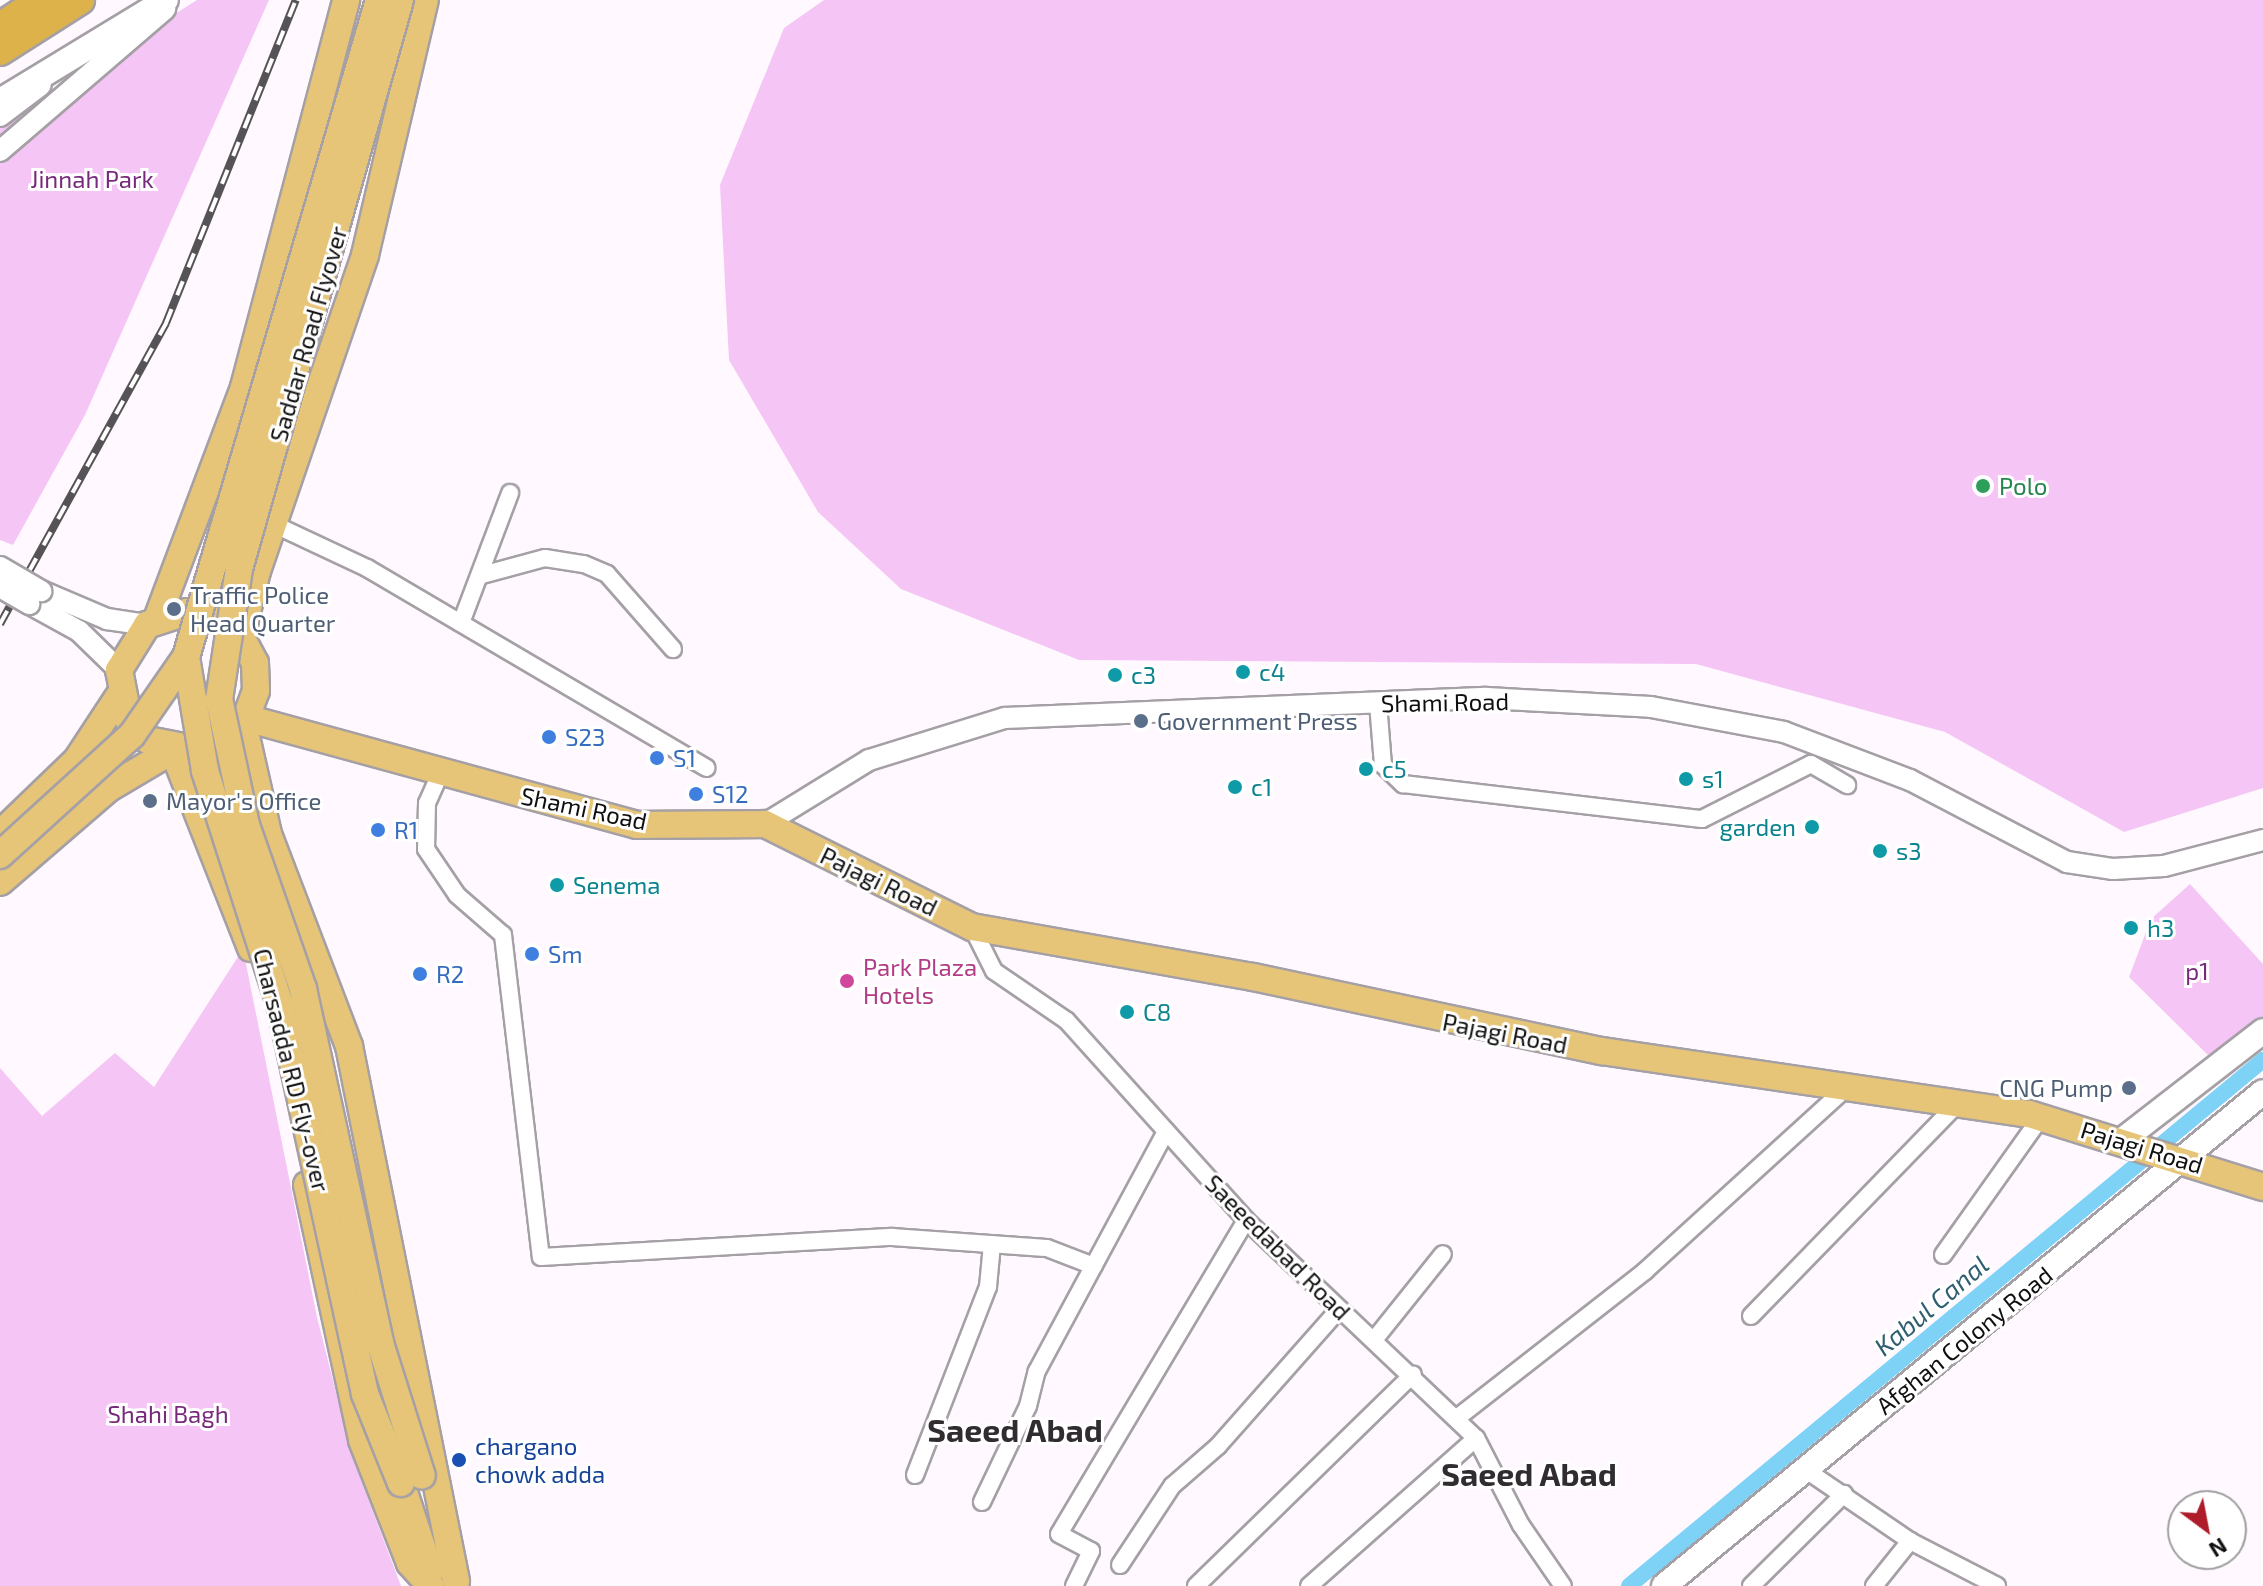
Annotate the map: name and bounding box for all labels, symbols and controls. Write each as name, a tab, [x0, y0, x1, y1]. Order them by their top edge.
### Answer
park label: Jinnah Park	[30, 165, 154, 193]
street label: Saddar Road Flyover	[263, 223, 353, 445]
place label: Polo	[1999, 472, 2047, 500]
marker: Polo	[1974, 477, 1992, 495]
place label: Traffic Police Head Quarter	[190, 581, 335, 637]
marker: Traffic Police Head Quarter	[165, 600, 183, 618]
place label: c4	[1259, 658, 1285, 686]
place label: c3	[1131, 661, 1156, 689]
marker: c4	[1234, 663, 1252, 681]
marker: c3	[1106, 666, 1124, 684]
street label: Shami Road	[1381, 686, 1509, 718]
place label: Government Press	[1157, 707, 1358, 735]
marker: Government Press	[1132, 712, 1150, 730]
place label: S23	[565, 723, 605, 751]
marker: S23	[540, 728, 558, 746]
place label: S1	[673, 744, 696, 772]
marker: S1	[648, 749, 666, 767]
place label: c5	[1382, 755, 1407, 783]
marker: c5	[1357, 760, 1375, 778]
place label: s1	[1702, 765, 1724, 793]
marker: s1	[1677, 770, 1695, 788]
place label: c1	[1251, 773, 1272, 801]
marker: c1	[1226, 778, 1244, 796]
place label: S12	[712, 780, 749, 808]
street label: Shami Road	[518, 781, 650, 835]
marker: S12	[687, 785, 705, 803]
place label: Mayor's Office	[166, 787, 321, 815]
marker: Mayor's Office	[141, 792, 159, 810]
place label: garden	[1720, 813, 1796, 841]
place label: R1	[394, 816, 418, 844]
marker: garden	[1803, 818, 1821, 836]
marker: R1	[369, 821, 387, 839]
place label: s3	[1896, 837, 1922, 865]
street label: Pajagi Road	[816, 840, 942, 922]
marker: s3	[1871, 842, 1889, 860]
place label: Senema	[573, 871, 660, 899]
marker: Senema	[548, 876, 566, 894]
place label: h3	[2147, 914, 2174, 942]
marker: h3	[2122, 919, 2140, 937]
place label: Sm	[548, 940, 582, 968]
street label: Charsadda RD Fly-over	[248, 945, 336, 1195]
marker: Sm	[523, 945, 541, 963]
place label: Park Plaza Hotels	[863, 953, 977, 1009]
park label: p1	[2185, 957, 2209, 985]
place label: R2	[436, 960, 464, 988]
marker: R2	[411, 965, 429, 983]
marker: Park Plaza Hotels	[838, 972, 856, 990]
place label: C8	[1143, 998, 1171, 1026]
marker: C8	[1118, 1003, 1136, 1021]
street label: Pajagi Road	[1440, 1007, 1570, 1059]
place label: CNG Pump	[1999, 1074, 2113, 1102]
marker: CNG Pump	[2120, 1079, 2138, 1097]
street label: Pajagi Road	[2077, 1115, 2207, 1179]
street label: Saeeedabad Road	[1199, 1168, 1357, 1326]
water label: Kabul Canal	[1867, 1248, 1995, 1362]
street label: Afghan Colony Road	[1870, 1260, 2058, 1420]
park label: Shahi Bagh	[107, 1400, 229, 1428]
district label: Saeed Abad	[927, 1410, 1103, 1448]
place label: chargano chowk adda	[475, 1432, 605, 1488]
marker: chargano chowk adda	[450, 1451, 468, 1469]
district label: Saeed Abad	[1441, 1454, 1617, 1492]
north arrow	[2167, 1490, 2247, 1570]
text: N	[2205, 1533, 2232, 1564]

